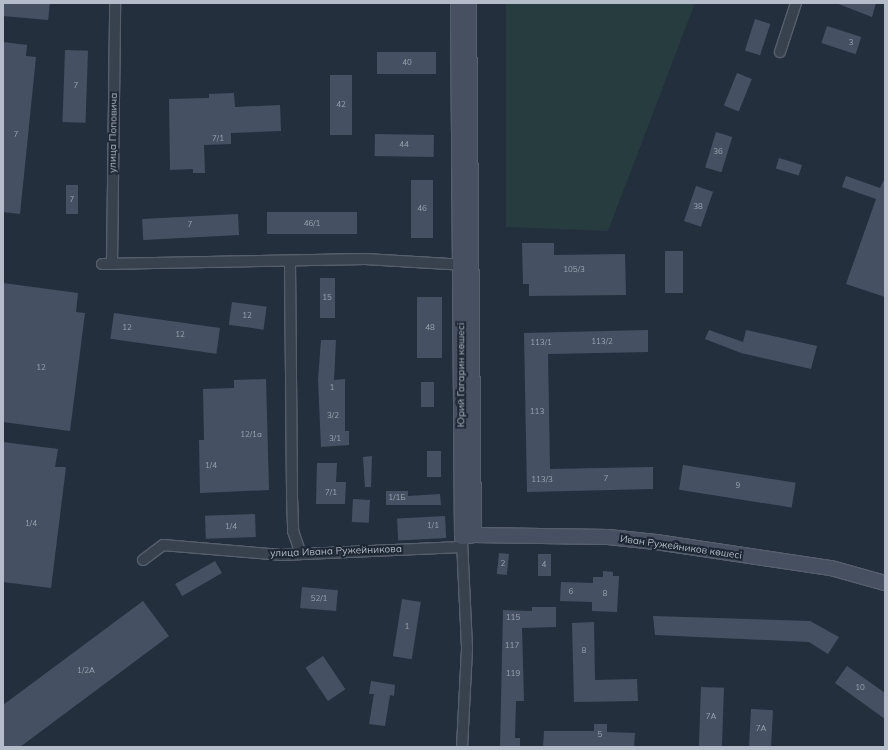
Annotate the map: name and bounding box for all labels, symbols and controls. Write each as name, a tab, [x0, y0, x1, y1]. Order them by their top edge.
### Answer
house number: 3	[849, 38, 853, 48]
house number: 40	[402, 58, 412, 68]
house number: 7	[74, 81, 78, 91]
street label: улица Поповича	[106, 93, 120, 173]
house number: 42	[336, 100, 346, 110]
house number: 7	[14, 130, 18, 140]
house number: 7/1	[212, 134, 224, 144]
house number: 44	[399, 140, 409, 150]
house number: 36	[713, 147, 723, 157]
house number: 7	[70, 195, 74, 205]
house number: 38	[693, 202, 703, 212]
house number: 46	[417, 204, 427, 214]
house number: 46/1	[304, 219, 320, 229]
house number: 7	[188, 220, 192, 230]
house number: 105/3	[563, 265, 585, 275]
house number: 15	[322, 293, 332, 303]
house number: 12	[242, 311, 252, 321]
house number: 12	[122, 323, 132, 333]
house number: 48	[425, 323, 435, 333]
street label: Юрий Гагарин көшесі	[455, 323, 467, 427]
house number: 12	[175, 330, 185, 340]
house number: 113/2	[591, 337, 613, 347]
house number: 113/1	[530, 338, 552, 348]
house number: 12	[36, 363, 46, 373]
house number: 1	[330, 383, 334, 393]
house number: 113	[530, 407, 544, 417]
house number: 3/2	[327, 411, 339, 421]
house number: 12/1а	[240, 430, 262, 440]
house number: 3/1	[329, 434, 341, 444]
house number: 1/4	[205, 461, 217, 471]
house number: 7	[604, 474, 608, 484]
house number: 113/3	[531, 475, 553, 485]
house number: 9	[736, 481, 740, 491]
house number: 7/1	[325, 488, 337, 498]
house number: 1/1Б	[388, 493, 406, 503]
house number: 1/4	[25, 519, 37, 529]
house number: 1/1	[427, 521, 439, 531]
house number: 1/4	[225, 522, 237, 532]
street label: Иван Ружейников көшесі	[619, 533, 743, 561]
street label: улица Ивана Ружейникова	[270, 543, 402, 559]
house number: 2	[501, 559, 505, 569]
house number: 4	[542, 560, 546, 570]
house number: 6	[569, 587, 573, 597]
house number: 8	[603, 589, 607, 599]
house number: 52/1	[311, 594, 327, 604]
house number: 115	[506, 613, 520, 623]
house number: 1	[405, 622, 409, 632]
house number: 117	[505, 641, 519, 651]
house number: 8	[582, 646, 586, 656]
house number: 1/2А	[77, 666, 95, 676]
house number: 119	[506, 669, 520, 679]
house number: 10	[855, 683, 865, 693]
house number: 7А	[706, 712, 716, 722]
house number: 7А	[756, 724, 766, 734]
house number: 5	[598, 730, 602, 740]

